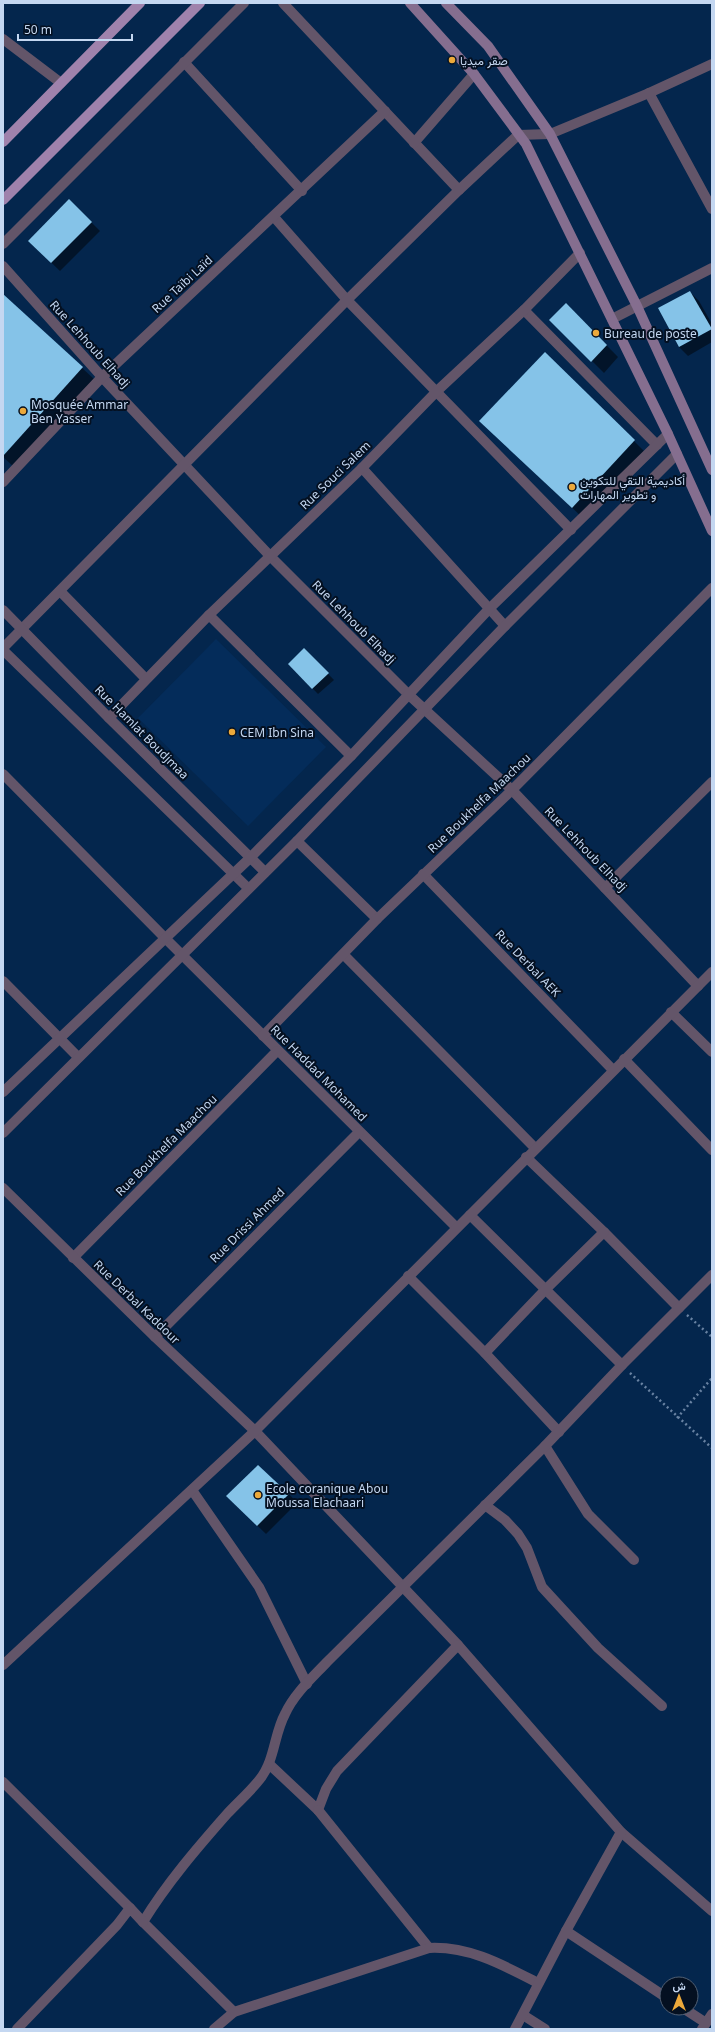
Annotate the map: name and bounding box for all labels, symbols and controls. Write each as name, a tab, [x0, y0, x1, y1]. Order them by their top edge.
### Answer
scale bar	[18, 16, 132, 42]
text: 50 m	[24, 21, 52, 38]
place label: صقر ميديا	[460, 52, 508, 69]
marker: صقر ميديا	[447, 55, 457, 65]
street label: Rue Taïbi Laïd	[148, 251, 216, 317]
street label: Rue Lehhoub Elhadj	[46, 297, 134, 391]
place label: Bureau de poste	[604, 325, 697, 342]
marker: Bureau de poste	[591, 328, 601, 338]
place label: Mosquée Ammar Ben Yasser	[31, 396, 128, 427]
marker: Mosquée Ammar Ben Yasser	[18, 406, 28, 416]
street label: Rue Souci Salem	[296, 437, 374, 513]
place label: أكاديمية التقي للتكوين و تطوير المهارات	[580, 472, 685, 503]
marker: أكاديمية التقي للتكوين و تطوير المهارات	[567, 482, 577, 492]
street label: Rue Lehhoub Elhadj	[308, 576, 400, 668]
street label: Rue Hamlat Boudjmaa	[91, 681, 193, 783]
place label: CEM Ibn Sina	[240, 724, 314, 741]
marker: CEM Ibn Sina	[227, 727, 237, 737]
street label: Rue Boukhelfa Maachou	[424, 749, 534, 857]
street label: Rue Lehhoub Elhadj	[541, 803, 631, 895]
street label: Rue Derbal AEK	[492, 926, 565, 1001]
street label: Rue Haddad Mohamed	[267, 1021, 371, 1125]
street label: Rue Boukhelfa Maachou	[112, 1091, 220, 1199]
street label: Rue Drissi Ahmed	[206, 1184, 288, 1266]
street label: Rue Derbal Kaddour	[90, 1256, 184, 1348]
place label: Ecole coranique Abou Moussa Elachaari	[266, 1480, 388, 1511]
marker: Ecole coranique Abou Moussa Elachaari	[253, 1490, 263, 1500]
north arrow	[659, 1976, 699, 2016]
text: ش	[672, 1978, 686, 1993]

